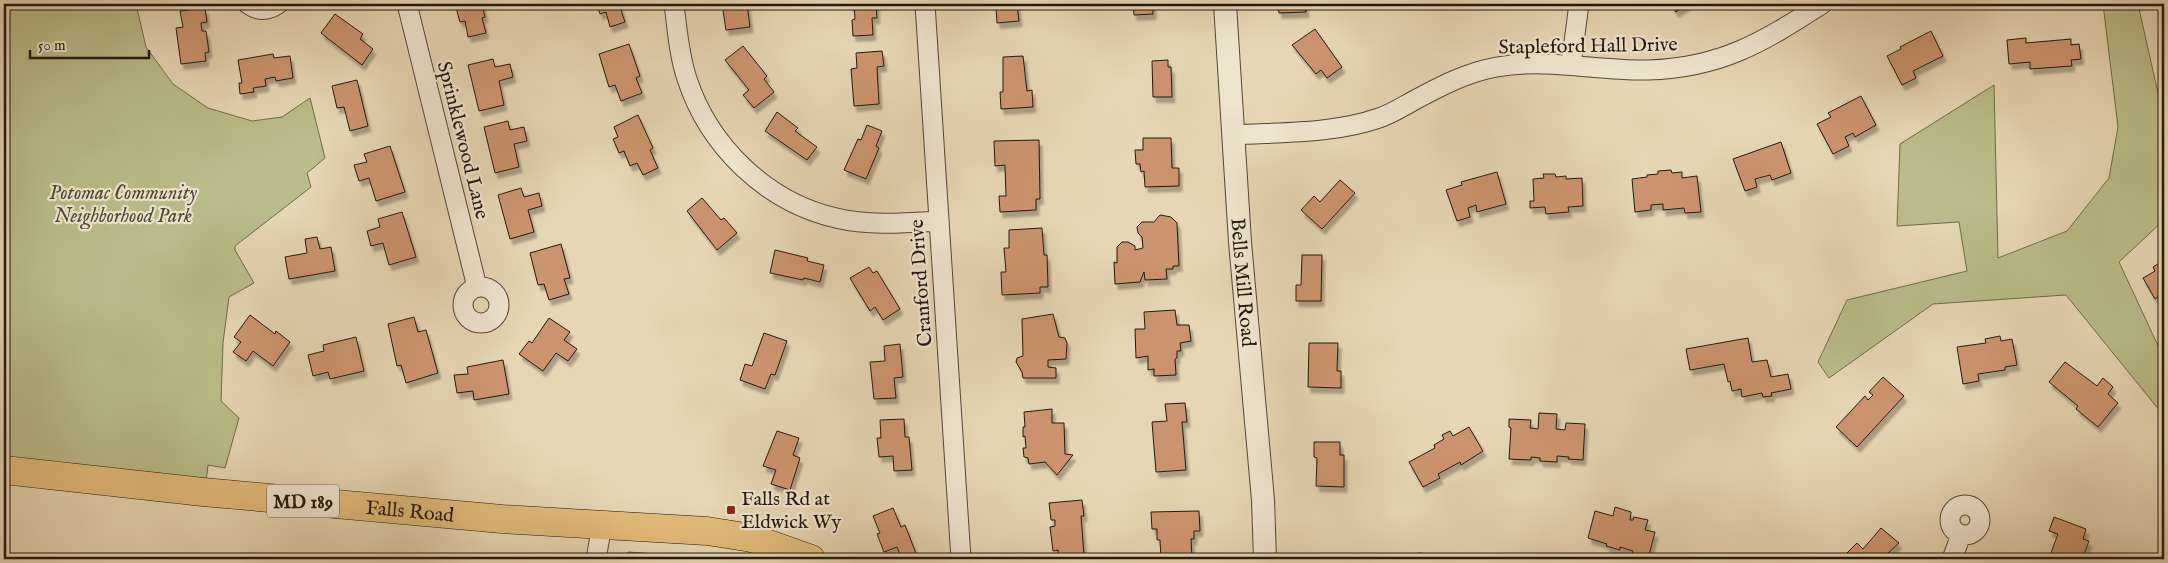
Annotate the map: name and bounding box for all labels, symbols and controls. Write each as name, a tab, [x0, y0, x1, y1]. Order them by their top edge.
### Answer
scale bar	[30, 28, 149, 60]
street label: Stapleford Hall Drive	[1498, 32, 1678, 61]
text: 50 m	[38, 36, 66, 55]
street label: Sprinklewood Lane	[431, 59, 494, 222]
park label: Potomac Community Neighborhood Park	[49, 181, 198, 230]
street label: Bells Mill Road	[1225, 217, 1260, 348]
street label: Cranford Drive	[905, 218, 938, 347]
road number: MD 189	[267, 484, 339, 518]
place label: Falls Rd at Eldwick Wy	[741, 487, 842, 535]
street label: Falls Road	[365, 496, 455, 529]
marker: Falls Rd at Eldwick Wy	[725, 504, 737, 516]

